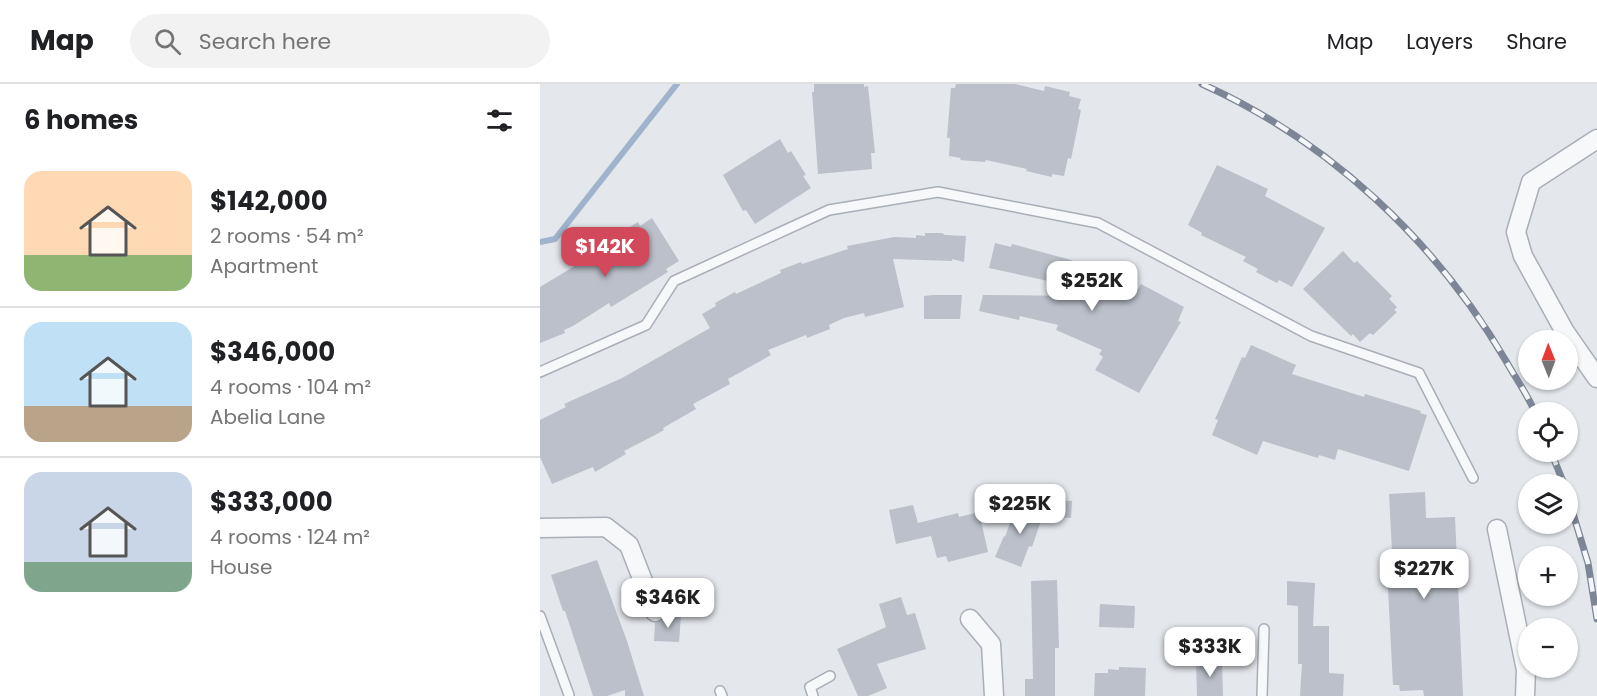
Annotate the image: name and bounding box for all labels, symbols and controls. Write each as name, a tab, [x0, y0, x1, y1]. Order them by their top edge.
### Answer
search box	[130, 14, 550, 68]
text: Map	[30, 21, 94, 60]
icon: search	[151, 25, 184, 58]
text: Search here	[199, 26, 331, 57]
text: Map	[1327, 27, 1373, 56]
text: Layers	[1406, 27, 1473, 56]
text: Share	[1506, 27, 1567, 56]
text: 6 homes	[24, 102, 138, 138]
icon: filters	[483, 104, 516, 137]
text: $142,000	[210, 183, 328, 219]
icon: home	[72, 195, 144, 267]
text: 2 rooms · 54 m²	[210, 222, 364, 250]
pin: $142K	[563, 227, 647, 278]
text: $142K	[575, 232, 635, 260]
text: Apartment	[210, 252, 318, 280]
pin: $252K	[1050, 261, 1134, 312]
text: $252K	[1061, 266, 1123, 294]
north arrow	[1518, 330, 1578, 390]
map controls	[1518, 330, 1578, 678]
text: $346,000	[210, 334, 335, 370]
icon: home	[72, 346, 144, 418]
text: 4 rooms · 104 m²	[210, 373, 371, 401]
button: locate	[1518, 402, 1578, 462]
text: Abelia Lane	[210, 403, 325, 431]
button: layers	[1518, 474, 1578, 534]
text: $333,000	[210, 484, 333, 520]
pin: $225K	[978, 484, 1062, 535]
text: $225K	[989, 489, 1051, 517]
icon: home	[72, 496, 144, 568]
text: 4 rooms · 124 m²	[210, 523, 370, 551]
button: +	[1518, 546, 1578, 606]
pin: $227K	[1382, 549, 1466, 600]
text: House	[210, 553, 272, 581]
text: $227K	[1394, 554, 1454, 582]
pin: $346K	[626, 578, 710, 629]
text: $346K	[635, 583, 701, 611]
button: −	[1518, 618, 1578, 678]
pin: $333K	[1168, 627, 1252, 678]
text: $333K	[1178, 632, 1242, 660]

